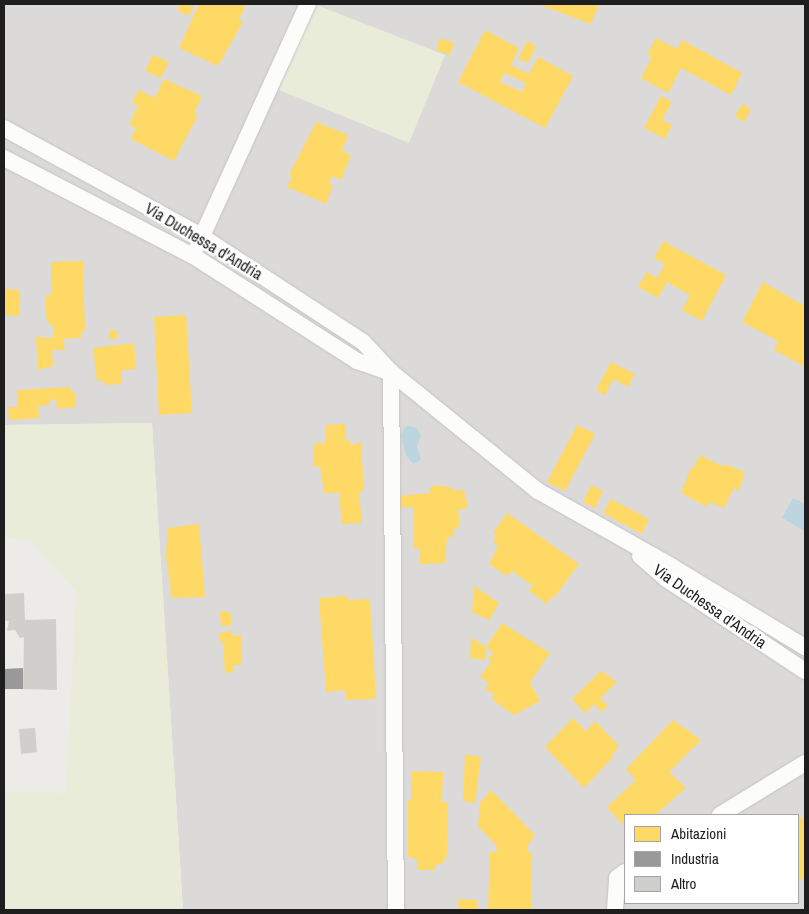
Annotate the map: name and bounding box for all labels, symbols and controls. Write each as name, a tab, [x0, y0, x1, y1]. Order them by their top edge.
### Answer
street label: Via Duchessa d'Andria	[142, 198, 266, 284]
street label: Via Duchessa d'Andria	[650, 560, 770, 652]
legend	[624, 814, 799, 904]
text: Abitazioni	[671, 823, 726, 844]
text: Industria	[671, 848, 719, 869]
text: Altro	[671, 873, 696, 894]

